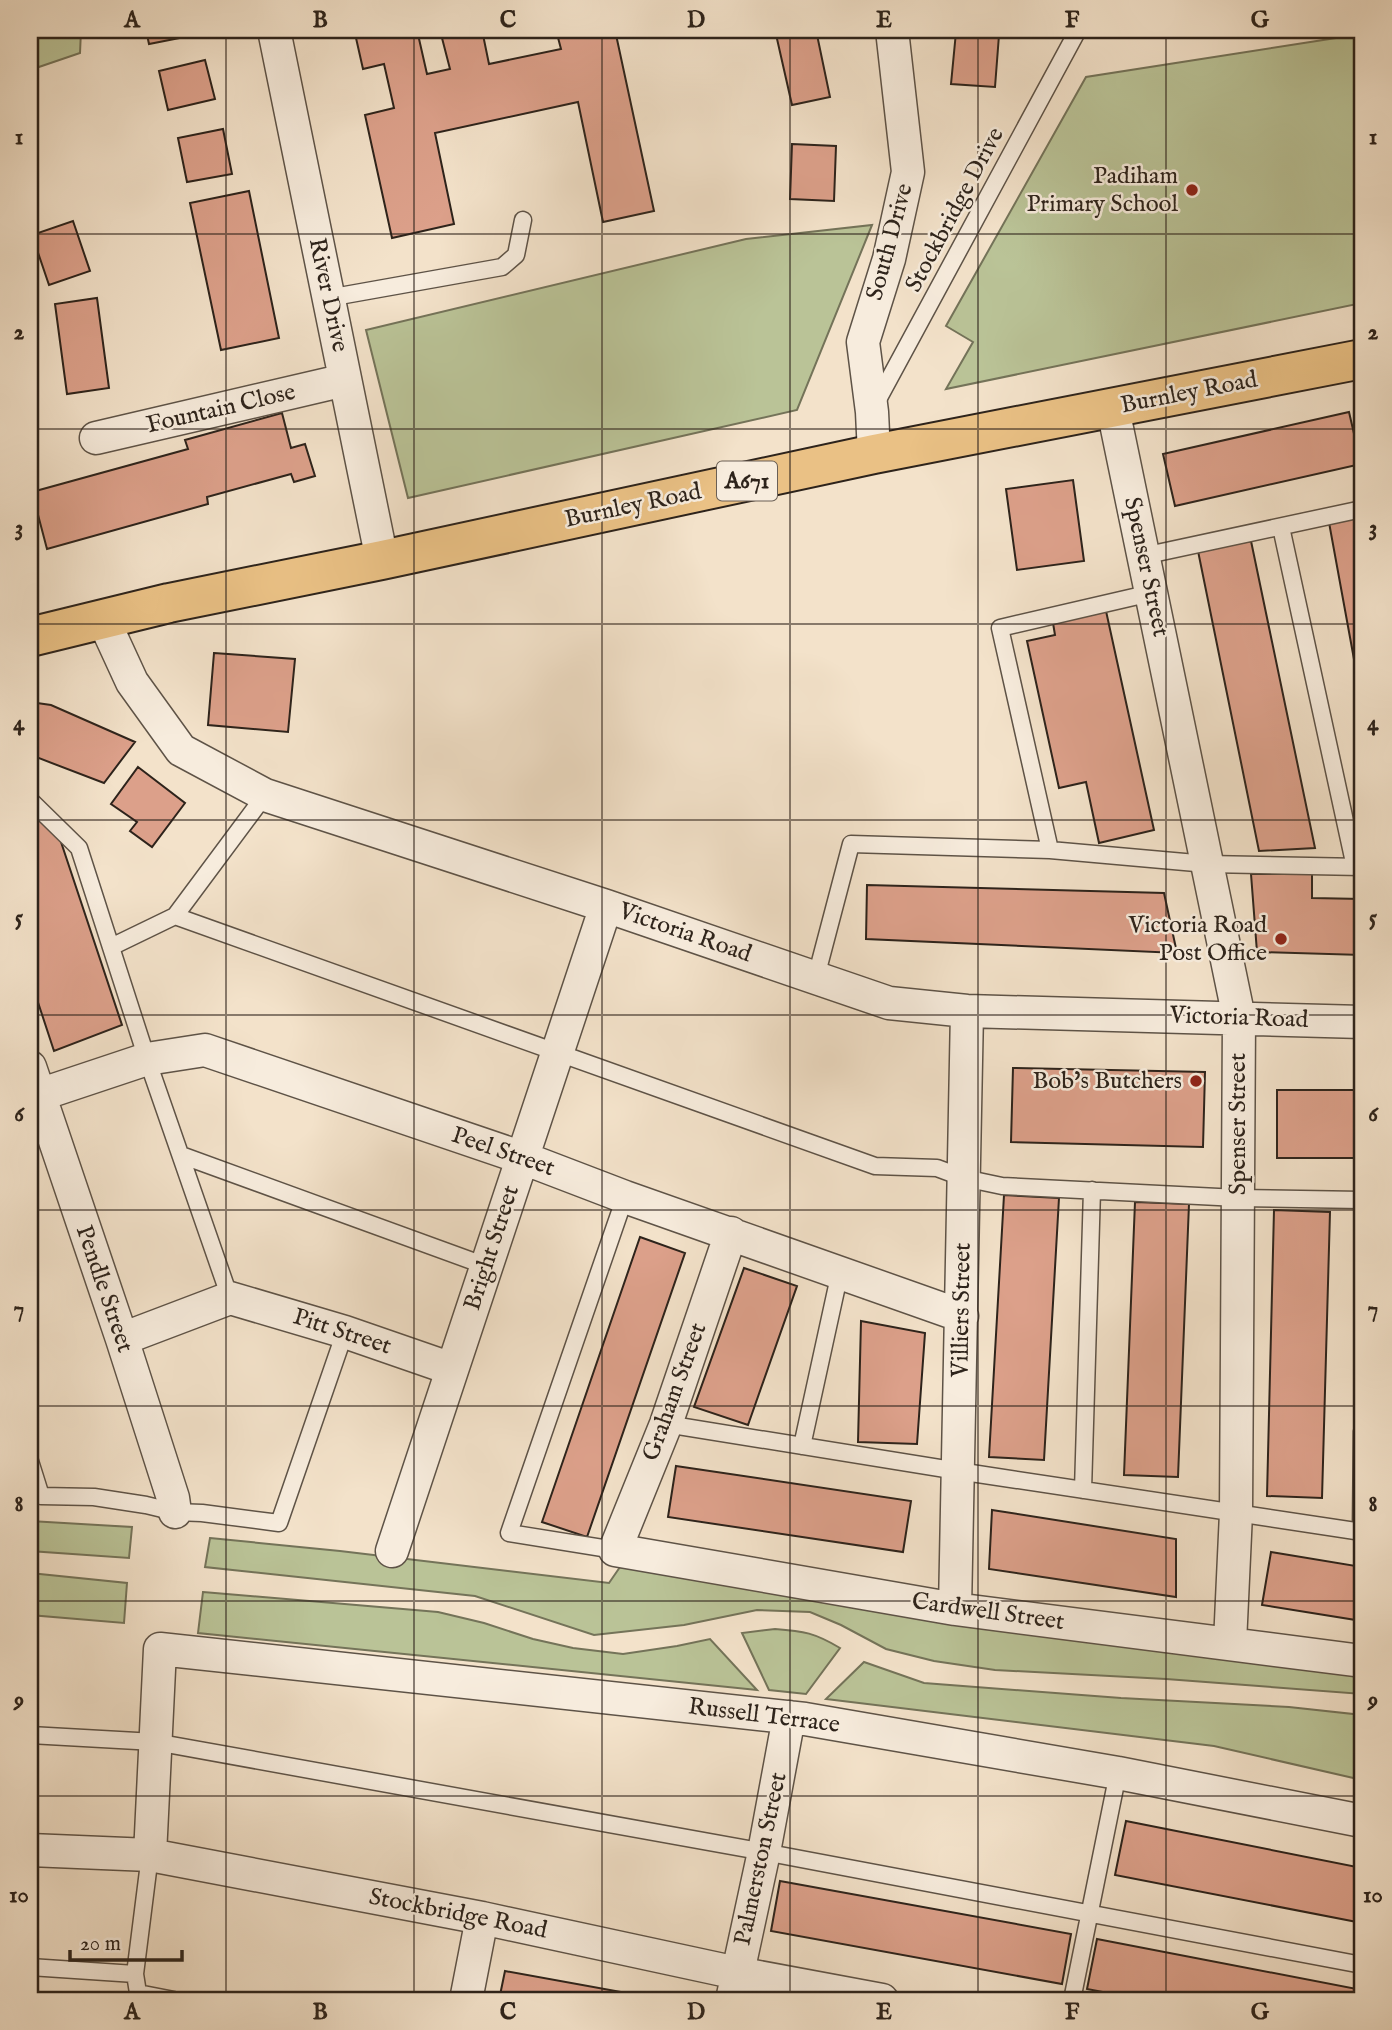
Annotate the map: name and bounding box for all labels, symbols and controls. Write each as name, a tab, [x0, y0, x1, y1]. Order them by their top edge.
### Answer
text: A	[123, 6, 141, 35]
text: B	[312, 6, 328, 35]
text: C	[500, 6, 517, 35]
text: D	[687, 6, 705, 35]
text: E	[876, 6, 892, 35]
text: F	[1065, 6, 1080, 35]
text: G	[1251, 6, 1270, 35]
street label: Stockbridge Drive	[898, 122, 1012, 298]
text: 1	[15, 123, 23, 152]
text: 1	[1369, 123, 1377, 152]
place label: Padiham Primary School	[1026, 161, 1178, 220]
street label: South Drive	[860, 180, 920, 304]
marker: Padiham Primary School	[1184, 182, 1200, 198]
street label: River Drive	[301, 235, 355, 355]
text: 2	[14, 318, 25, 347]
text: 2	[1368, 318, 1379, 347]
street label: Burnley Road	[1118, 365, 1260, 421]
street label: Fountain Close	[143, 377, 299, 441]
road number: A671	[717, 461, 777, 500]
street label: Burnley Road	[562, 476, 704, 536]
street label: Spenser Street	[1116, 494, 1176, 640]
text: 3	[15, 514, 23, 543]
text: 3	[1369, 514, 1377, 543]
text: 4	[13, 709, 25, 738]
text: 4	[1367, 709, 1379, 738]
street label: Victoria Road	[614, 895, 756, 970]
text: 5	[15, 904, 24, 933]
text: 5	[1369, 904, 1378, 933]
place label: Victoria Road Post Office	[1128, 910, 1267, 969]
marker: Victoria Road Post Office	[1273, 931, 1289, 947]
street label: Victoria Road	[1168, 1000, 1309, 1036]
street label: Spenser Street	[1223, 1053, 1254, 1195]
place label: Bob's Butchers	[1032, 1066, 1182, 1097]
marker: Bob's Butchers	[1188, 1073, 1204, 1089]
text: 6	[14, 1100, 25, 1129]
text: 6	[1368, 1100, 1379, 1129]
street label: Peel Street	[447, 1120, 559, 1184]
street label: Bright Street	[457, 1181, 527, 1315]
street label: Pendle Street	[68, 1221, 140, 1357]
street label: Villiers Street	[945, 1242, 979, 1379]
text: 7	[14, 1295, 24, 1324]
text: 7	[1368, 1295, 1378, 1324]
street label: Pitt Street	[289, 1302, 395, 1362]
street label: Graham Street	[636, 1319, 714, 1465]
text: 8	[14, 1490, 24, 1519]
text: 8	[1368, 1490, 1378, 1519]
street label: Cardwell Street	[910, 1586, 1066, 1638]
text: 9	[13, 1686, 24, 1715]
text: 9	[1367, 1686, 1378, 1715]
street label: Russell Terrace	[686, 1691, 842, 1741]
street label: Palmerston Street	[728, 1770, 794, 1948]
text: 10	[9, 1881, 29, 1910]
text: 10	[1363, 1881, 1383, 1910]
street label: Stockbridge Road	[366, 1882, 550, 1946]
scale bar	[70, 1918, 182, 1962]
text: 20 m	[80, 1931, 121, 1958]
text: A	[123, 1998, 141, 2027]
text: B	[312, 1998, 328, 2027]
text: C	[500, 1998, 517, 2027]
text: D	[687, 1998, 705, 2027]
text: E	[876, 1998, 892, 2027]
text: F	[1065, 1998, 1080, 2027]
text: G	[1251, 1998, 1270, 2027]

